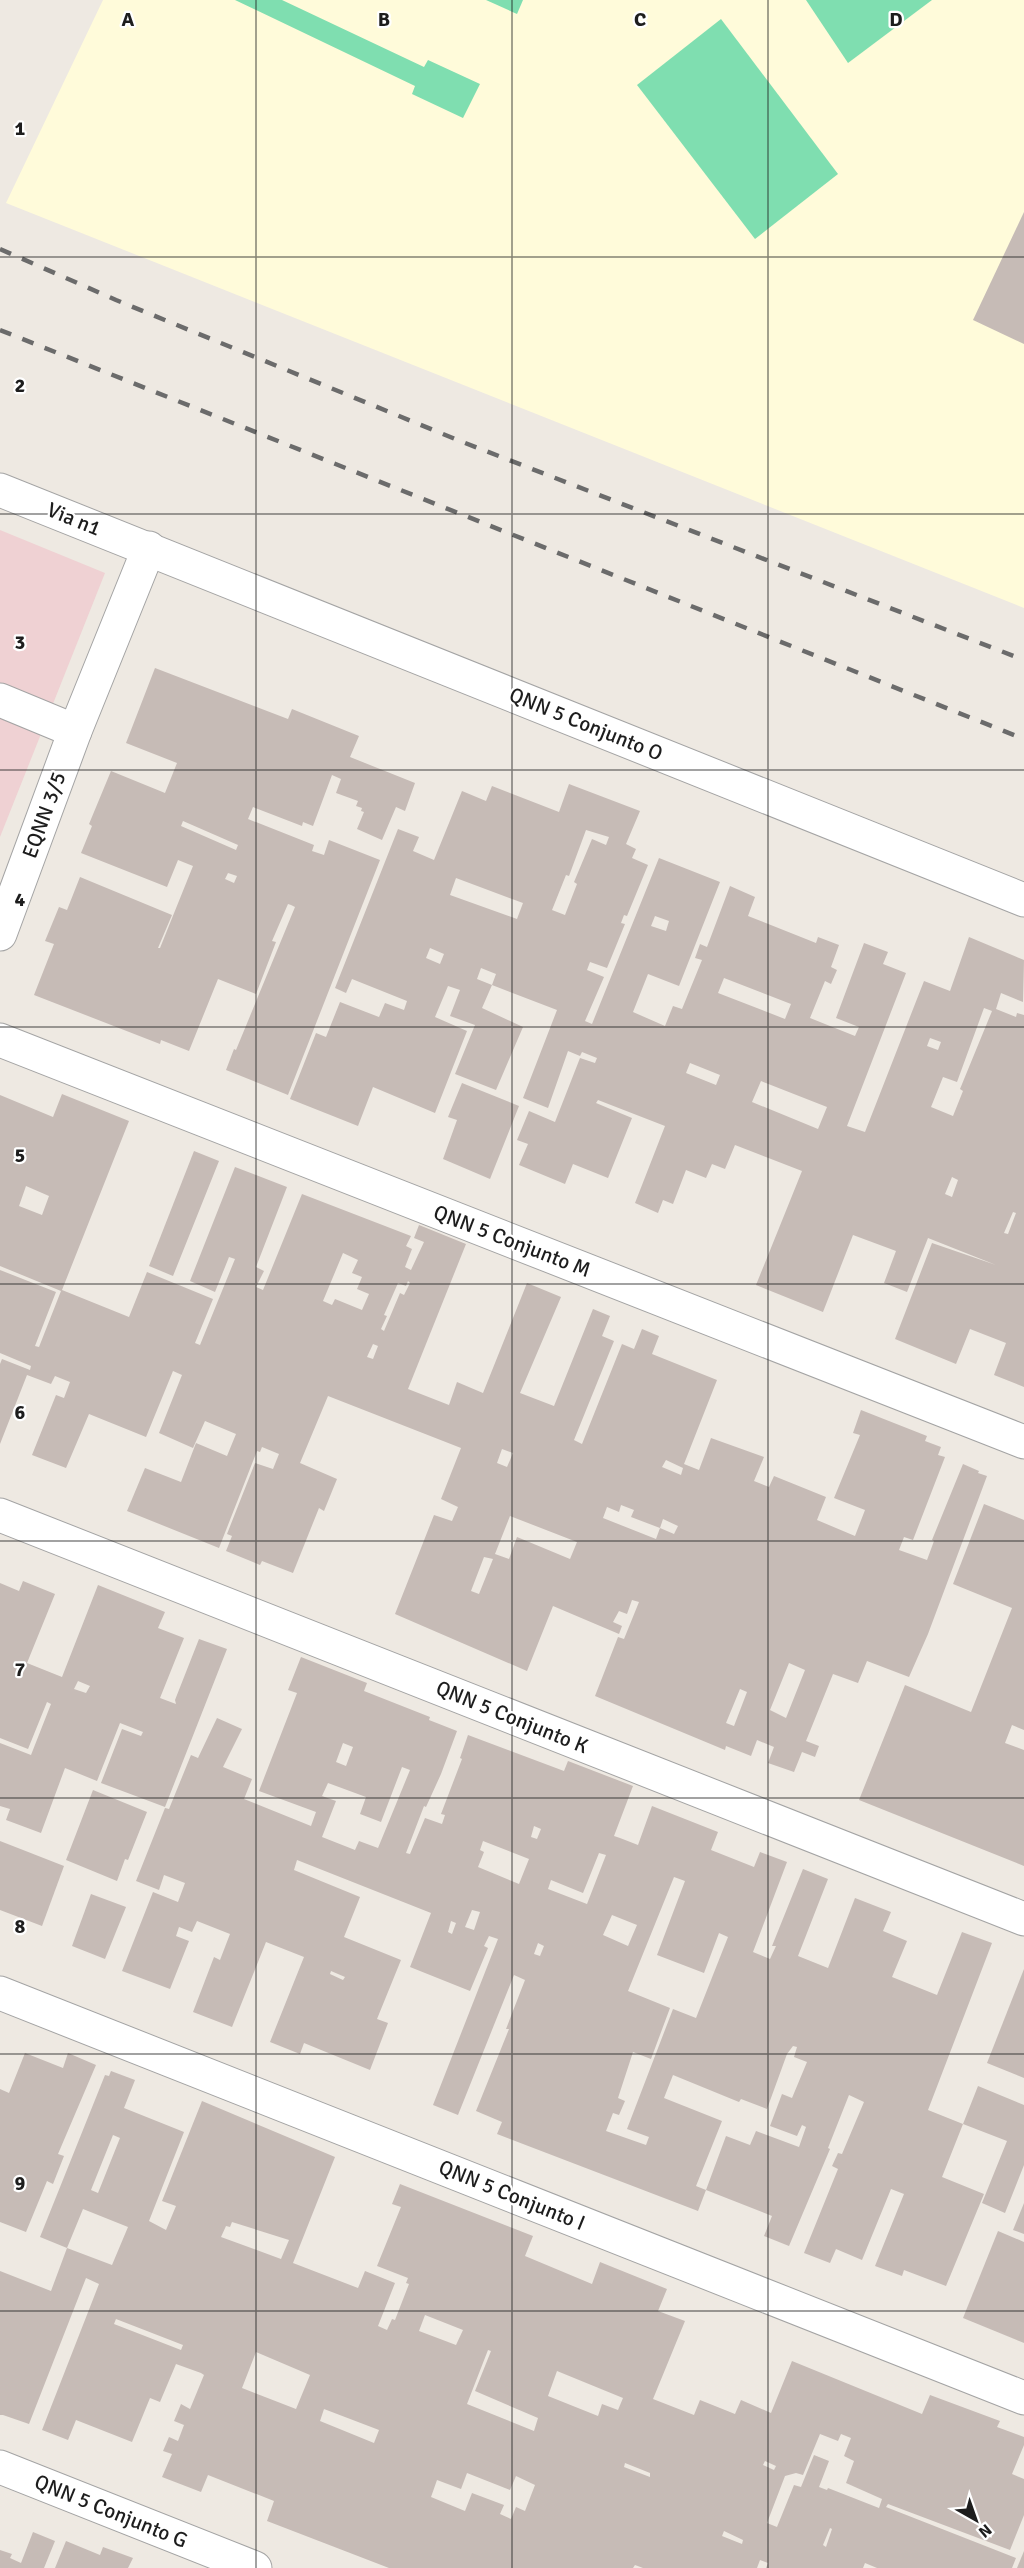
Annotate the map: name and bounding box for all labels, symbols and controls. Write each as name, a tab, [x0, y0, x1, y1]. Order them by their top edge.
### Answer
text: A	[122, 7, 135, 32]
text: B	[378, 7, 390, 32]
text: C	[634, 7, 646, 32]
text: D	[889, 7, 903, 32]
text: 1	[15, 116, 26, 141]
text: 2	[15, 373, 25, 398]
street label: Via n1	[43, 496, 105, 542]
text: 3	[15, 630, 25, 655]
street label: QNN 5 Conjunto O	[506, 681, 666, 767]
street label: EQNN 3/5	[16, 768, 72, 862]
text: 4	[15, 887, 26, 912]
text: 5	[15, 1143, 25, 1168]
street label: QNN 5 Conjunto M	[430, 1199, 594, 1283]
text: 6	[15, 1400, 26, 1425]
text: 7	[15, 1657, 26, 1682]
street label: QNN 5 Conjunto K	[432, 1675, 592, 1760]
text: 8	[15, 1914, 26, 1939]
street label: QNN 5 Conjunto I	[435, 2154, 589, 2236]
text: 9	[15, 2171, 26, 2196]
street label: QNN 5 Conjunto G	[31, 2468, 191, 2554]
north arrow	[946, 2490, 1006, 2550]
text: N	[974, 2519, 996, 2542]

